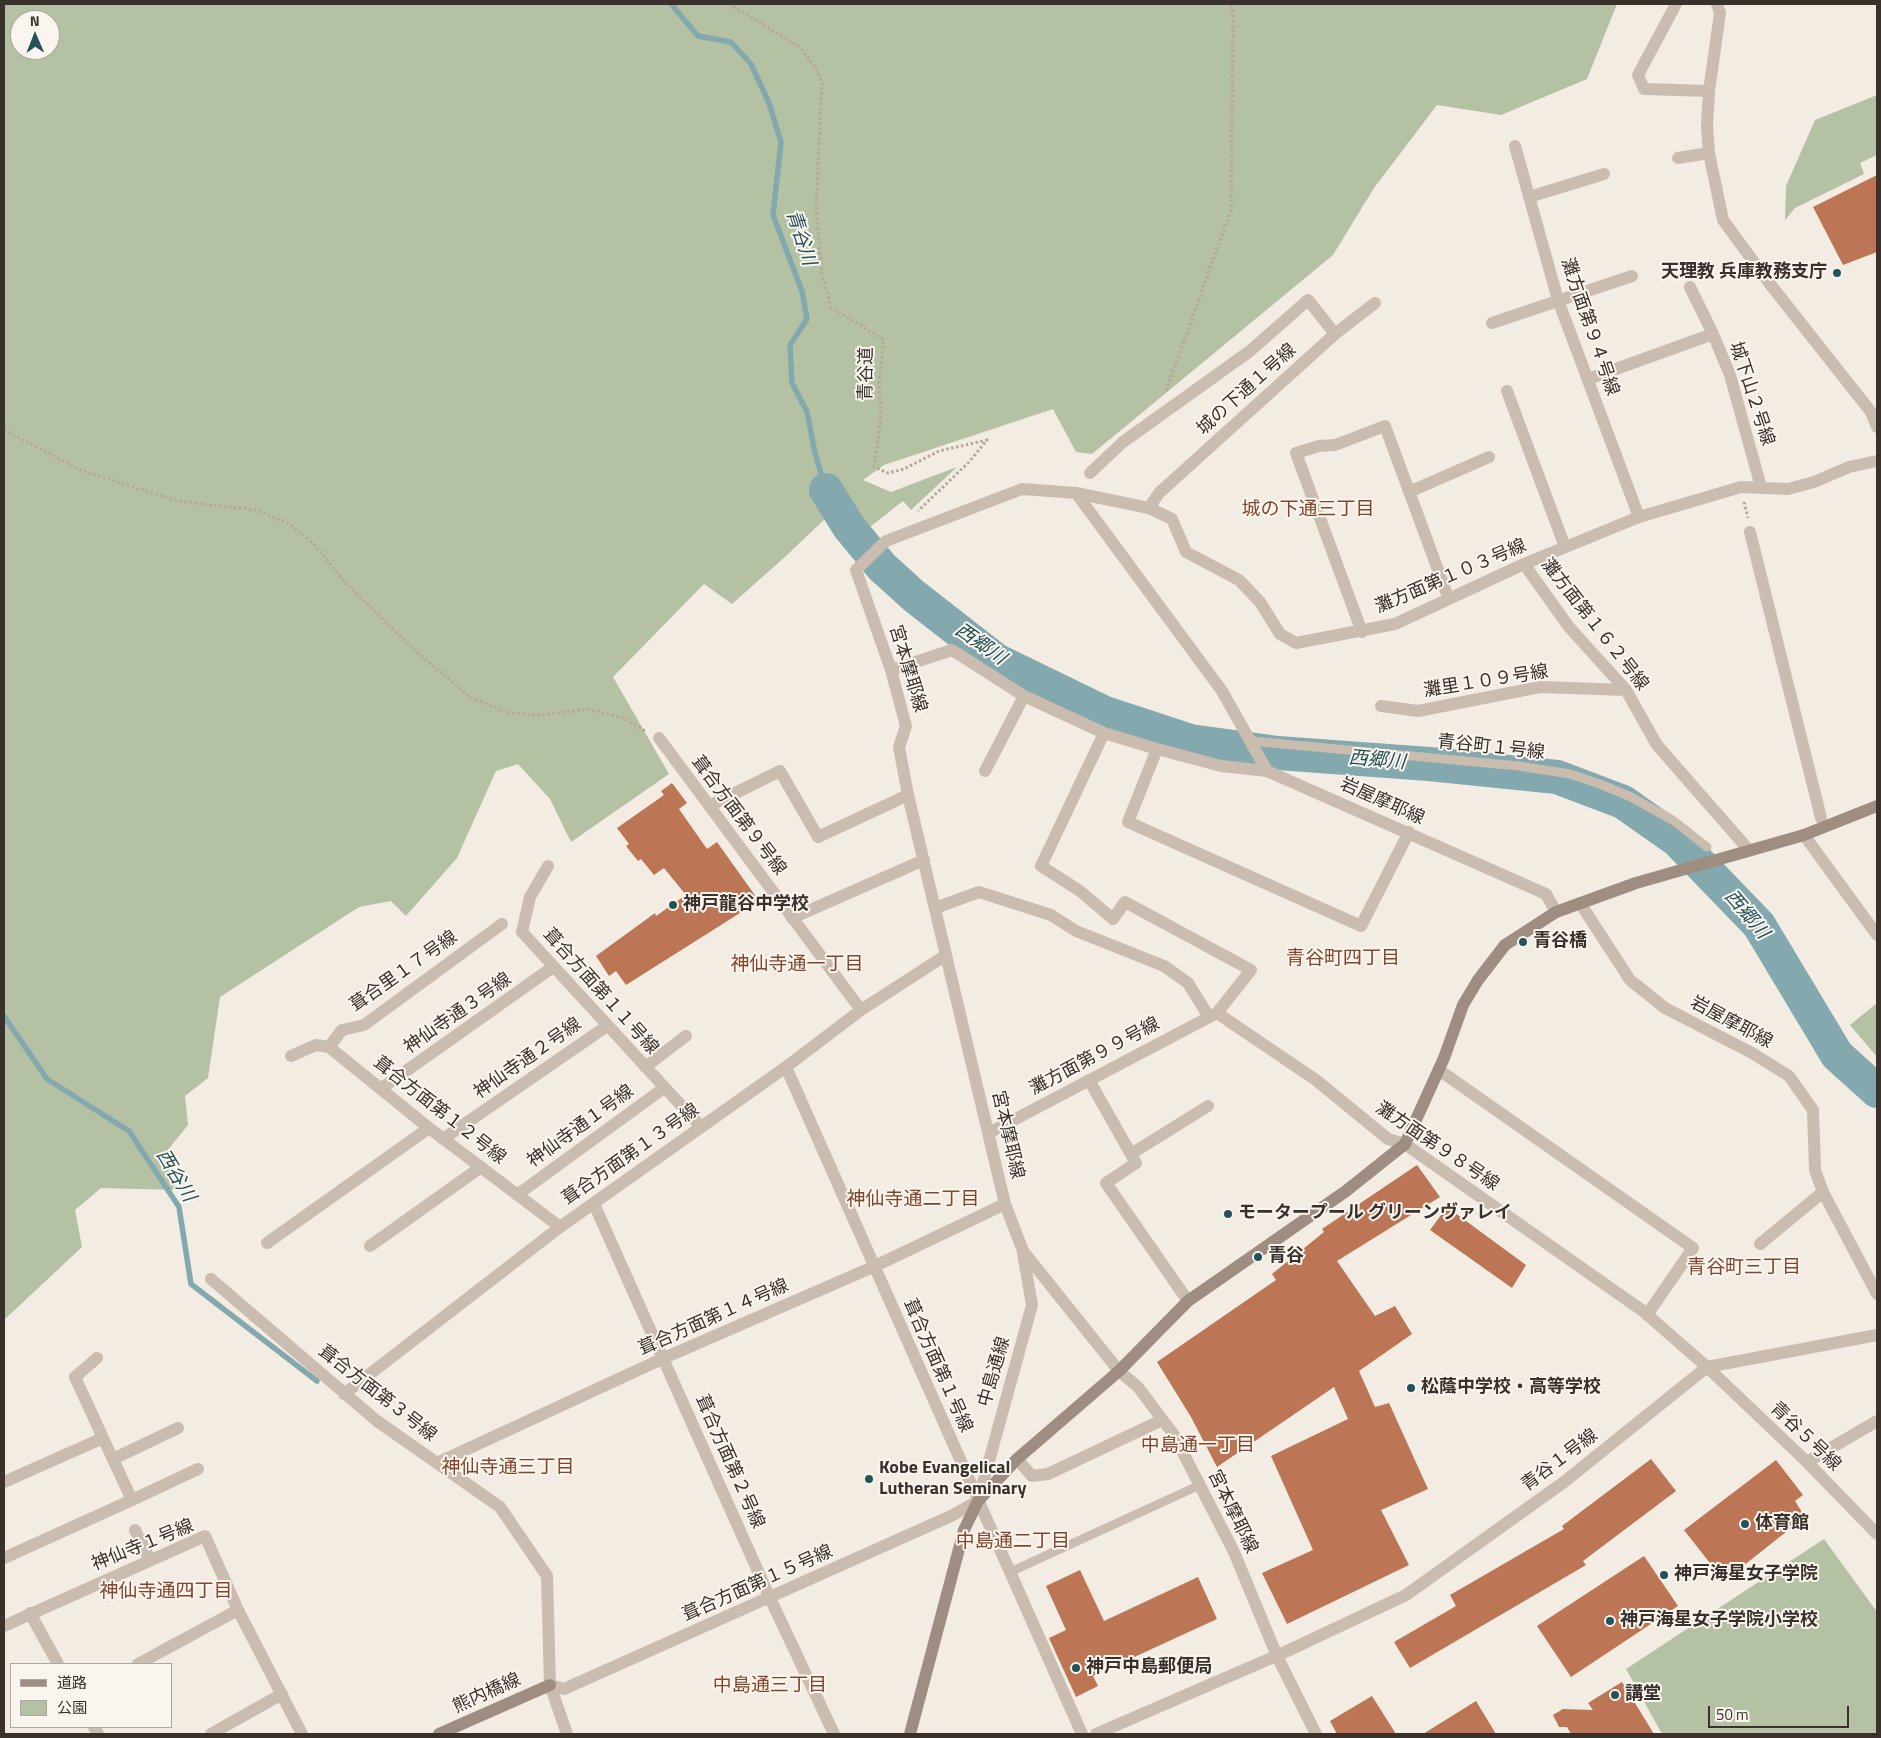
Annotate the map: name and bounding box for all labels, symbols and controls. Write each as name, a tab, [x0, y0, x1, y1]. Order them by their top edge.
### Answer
north arrow	[10, 10, 60, 60]
text: N	[30, 10, 40, 31]
water label: 青谷川	[780, 207, 820, 269]
street label: 灘方面第９４号線	[1555, 255, 1623, 399]
place label: 天理教 兵庫教務支庁	[1661, 262, 1827, 284]
marker: 天理教 兵庫教務支庁	[1831, 267, 1843, 279]
street label: 城下山２号線	[1724, 339, 1778, 449]
street label: 城の下通１号線	[1193, 340, 1301, 440]
street label: 青谷道	[856, 347, 878, 401]
district label: 城の下通三丁目	[1242, 499, 1374, 521]
street label: 灘方面第１０３号線	[1372, 535, 1530, 619]
street label: 灘方面第１６２号線	[1536, 555, 1652, 695]
water label: 西郷川	[950, 619, 1010, 671]
street label: 宮本摩耶線	[884, 623, 930, 715]
street label: 灘里１０９号線	[1422, 661, 1550, 703]
street label: 青谷町１号線	[1436, 732, 1546, 764]
water label: 西郷川	[1348, 747, 1406, 775]
street label: 葺合方面第９号線	[686, 752, 790, 880]
street label: 岩屋摩耶線	[1336, 774, 1428, 830]
water label: 西郷川	[1719, 886, 1773, 944]
place label: 神戸龍谷中学校	[683, 894, 809, 916]
marker: 神戸龍谷中学校	[667, 899, 679, 911]
street label: 葺合方面第１１号線	[538, 925, 662, 1059]
street label: 葺合里１７号線	[346, 927, 462, 1017]
place label: 青谷橋	[1533, 931, 1587, 953]
marker: 青谷橋	[1517, 936, 1529, 948]
district label: 青谷町四丁目	[1286, 948, 1400, 970]
district label: 神仙寺通一丁目	[731, 954, 863, 976]
street label: 神仙寺通３号線	[400, 969, 516, 1059]
street label: 岩屋摩耶線	[1686, 992, 1776, 1054]
street label: 神仙寺通２号線	[470, 1014, 586, 1104]
street label: 灘方面第９９号線	[1026, 1014, 1164, 1100]
street label: 葺合方面第１２号線	[369, 1053, 509, 1169]
street label: 神仙寺通１号線	[524, 1081, 638, 1173]
street label: 宮本摩耶線	[986, 1089, 1028, 1181]
street label: 灘方面第９８号線	[1371, 1098, 1503, 1196]
street label: 葺合方面第１３号線	[558, 1100, 704, 1210]
water label: 西谷川	[151, 1146, 199, 1206]
district label: 神仙寺通二丁目	[847, 1189, 979, 1211]
place label: モータープール グリーンヴァレイ	[1238, 1203, 1512, 1225]
marker: モータープール グリーンヴァレイ	[1222, 1208, 1234, 1220]
place label: 青谷	[1268, 1246, 1304, 1268]
marker: 青谷	[1252, 1251, 1264, 1263]
district label: 青谷町三丁目	[1687, 1257, 1801, 1279]
street label: 葺合方面第１４号線	[636, 1275, 792, 1361]
street label: 葺合方面第１号線	[898, 1296, 976, 1436]
street label: 中島通線	[975, 1334, 1015, 1410]
street label: 葺合方面第３号線	[314, 1341, 440, 1447]
place label: 松蔭中学校・高等学校	[1421, 1377, 1601, 1399]
marker: 松蔭中学校・高等学校	[1405, 1382, 1417, 1394]
street label: 葺合方面第２号線	[690, 1392, 768, 1532]
street label: 青谷５号線	[1765, 1398, 1845, 1476]
street label: 青谷１号線	[1518, 1425, 1602, 1497]
district label: 中島通一丁目	[1141, 1435, 1255, 1457]
district label: 神仙寺通三丁目	[442, 1457, 574, 1479]
place label: Kobe Evangelical Lutheran Seminary	[879, 1458, 1027, 1500]
street label: 宮本摩耶線	[1203, 1467, 1261, 1557]
marker: Kobe Evangelical Lutheran Seminary	[863, 1473, 875, 1485]
place label: 体育館	[1755, 1513, 1809, 1535]
street label: 神仙寺１号線	[89, 1516, 197, 1576]
marker: 体育館	[1739, 1518, 1751, 1530]
district label: 中島通二丁目	[956, 1531, 1070, 1553]
street label: 葺合方面第１５号線	[680, 1541, 836, 1627]
place label: 神戸海星女子学院	[1674, 1564, 1818, 1586]
marker: 神戸海星女子学院	[1658, 1569, 1670, 1581]
district label: 神仙寺通四丁目	[100, 1581, 232, 1603]
place label: 神戸海星女子学院小学校	[1620, 1610, 1818, 1632]
marker: 神戸海星女子学院小学校	[1604, 1615, 1616, 1627]
place label: 神戸中島郵便局	[1086, 1657, 1212, 1679]
marker: 神戸中島郵便局	[1070, 1662, 1082, 1674]
legend	[10, 1663, 172, 1728]
street label: 熊内橋線	[450, 1669, 524, 1719]
text: 道路	[57, 1671, 87, 1694]
district label: 中島通三丁目	[713, 1675, 827, 1697]
place label: 講堂	[1625, 1684, 1661, 1706]
marker: 講堂	[1609, 1689, 1621, 1701]
text: 公園	[57, 1696, 87, 1719]
scale bar	[1711, 1696, 1852, 1728]
text: 50 m	[1716, 1703, 1749, 1726]

